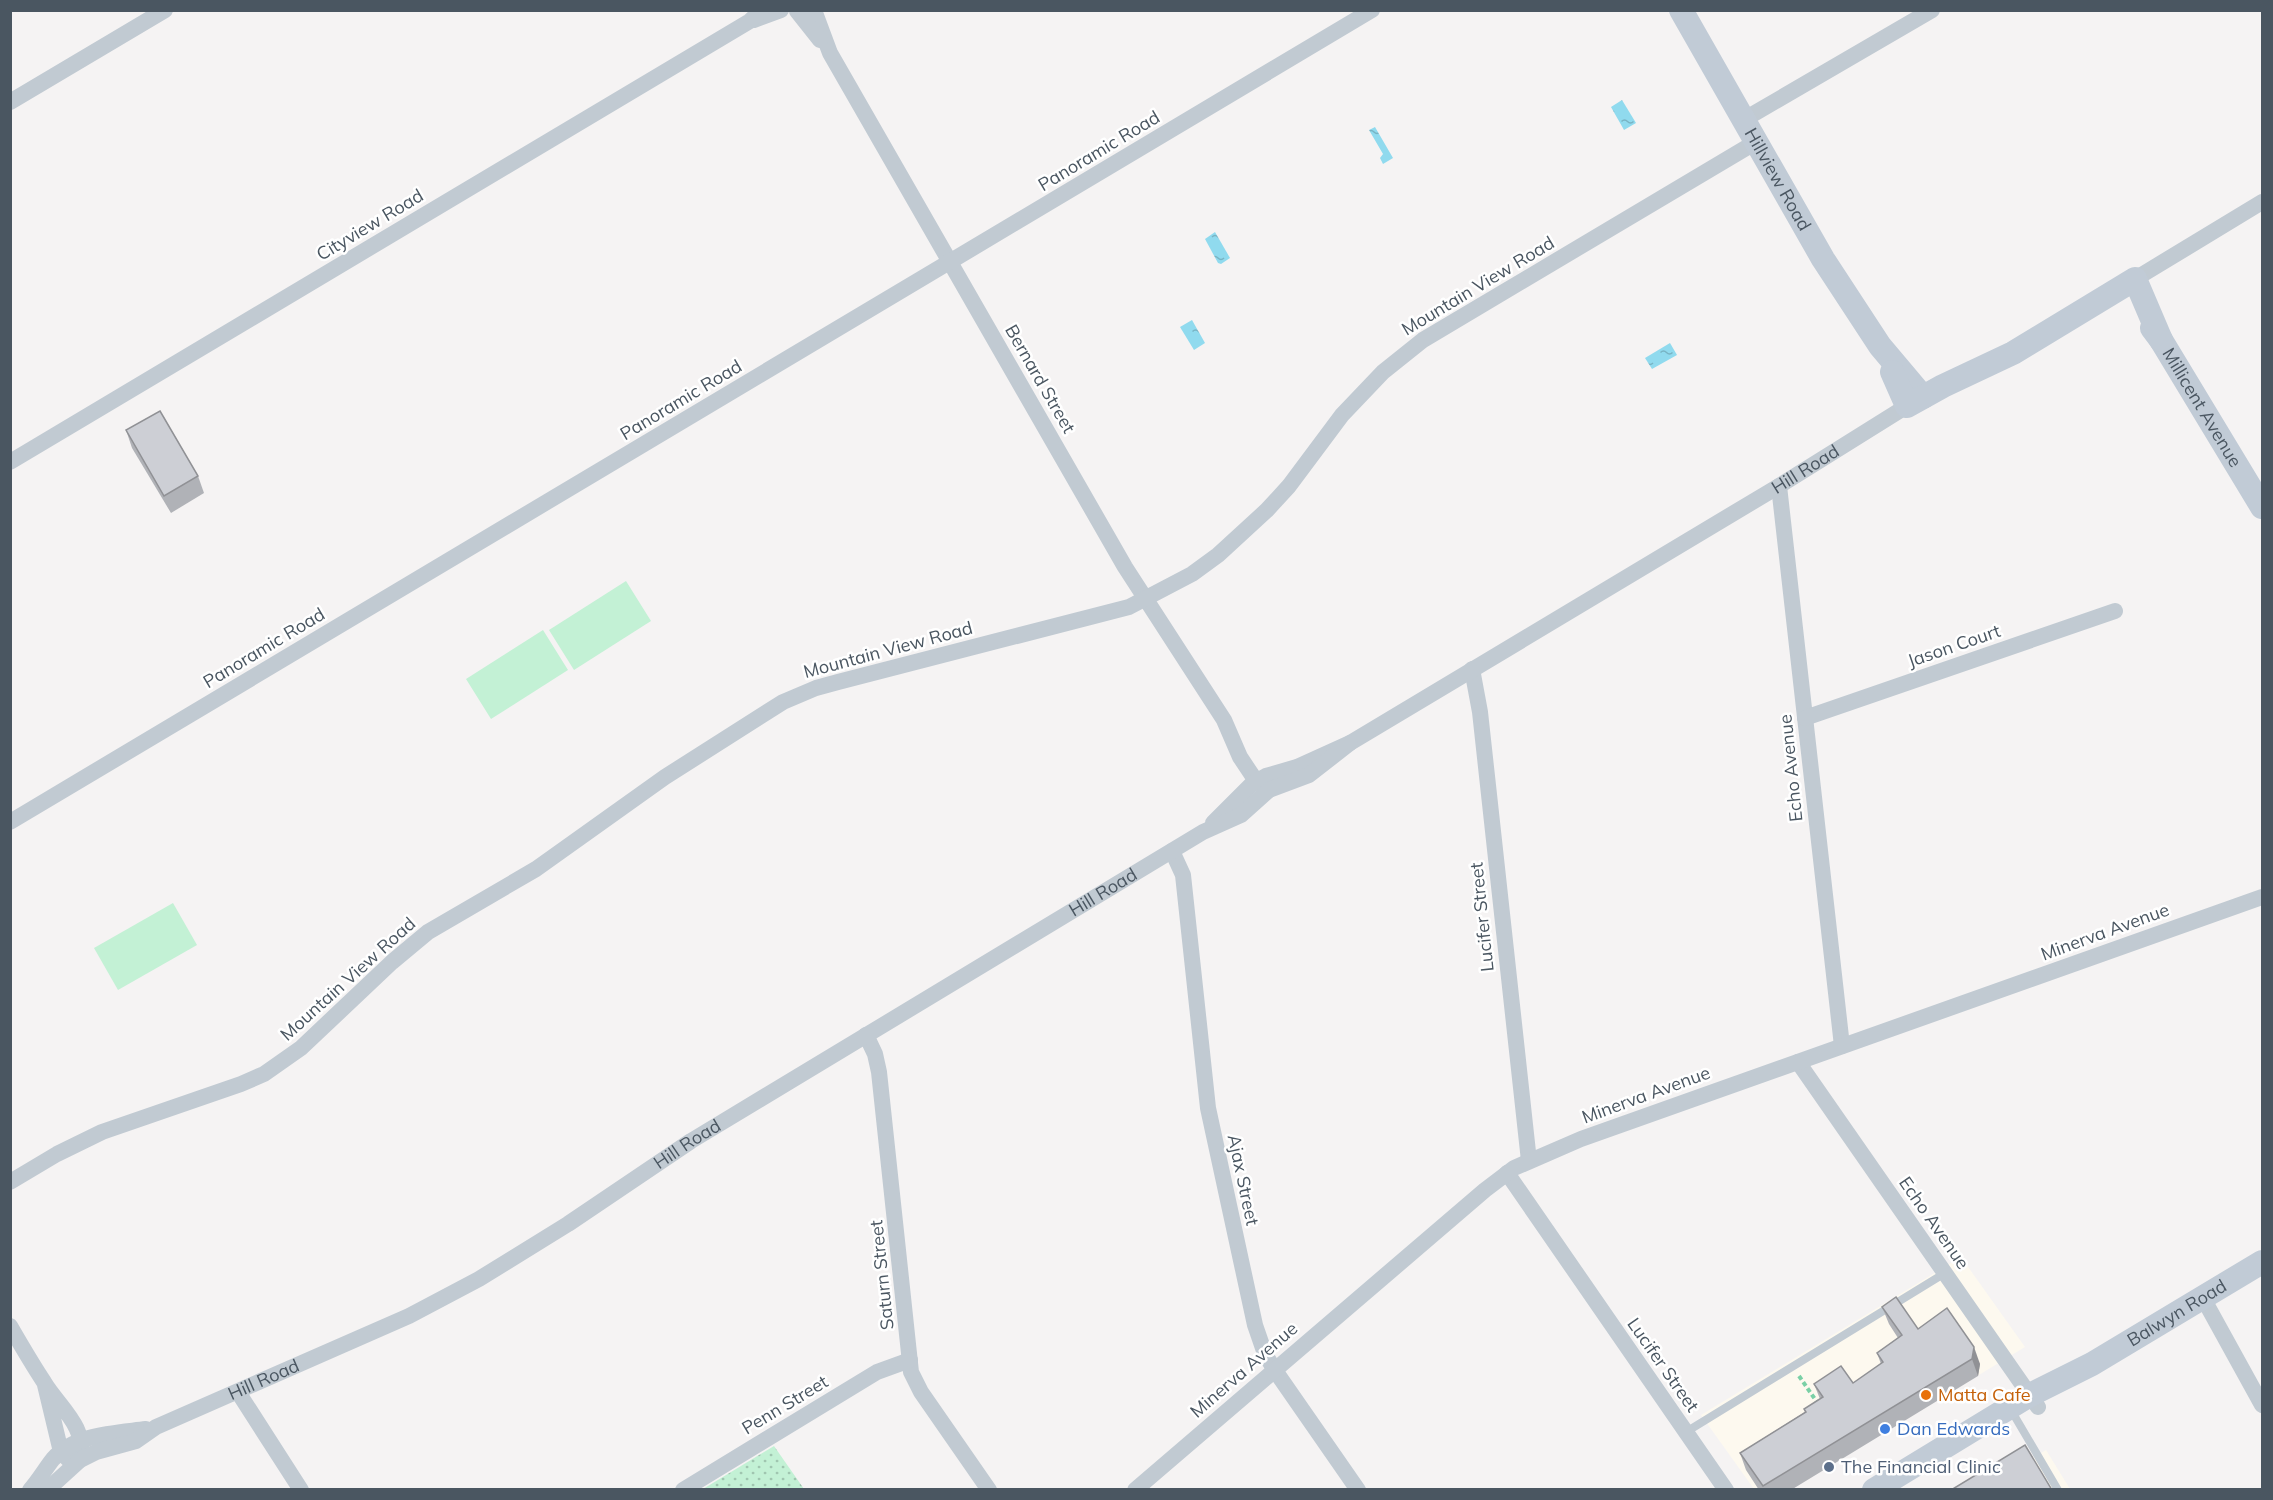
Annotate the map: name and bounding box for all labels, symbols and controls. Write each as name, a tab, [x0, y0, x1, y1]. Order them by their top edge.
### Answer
street label: Panoramic Road	[1034, 105, 1164, 196]
street label: Hillview Road	[1740, 124, 1816, 235]
street label: Cityview Road	[312, 184, 427, 266]
street label: Mountain View Road	[1397, 231, 1558, 340]
street label: Bernard Street	[1000, 320, 1081, 437]
street label: Millicent Avenue	[2157, 343, 2247, 471]
street label: Panoramic Road	[616, 354, 746, 445]
street label: Hill Road	[1767, 439, 1843, 499]
street label: Panoramic Road	[199, 602, 329, 693]
street label: Mountain View Road	[801, 616, 975, 683]
street label: Jason Court	[1904, 619, 2003, 672]
street label: Echo Avenue	[1773, 713, 1808, 823]
street label: Lucifer Street	[1464, 861, 1499, 973]
street label: Hill Road	[1064, 863, 1141, 921]
street label: Minerva Avenue	[2038, 898, 2172, 965]
street label: Mountain View Road	[275, 912, 420, 1045]
street label: Minerva Avenue	[1579, 1061, 1713, 1128]
street label: Hill Road	[649, 1114, 725, 1174]
street label: Ajax Street	[1223, 1132, 1264, 1227]
street label: Echo Avenue	[1894, 1172, 1975, 1273]
street label: Saturn Street	[864, 1219, 899, 1331]
street label: Balwyn Road	[2123, 1274, 2231, 1351]
street label: Lucifer Street	[1622, 1313, 1704, 1416]
street label: Minerva Avenue	[1185, 1317, 1302, 1422]
street label: Hill Road	[224, 1354, 303, 1405]
street label: Penn Street	[737, 1370, 832, 1439]
place label: Matta Cafe	[1938, 1383, 2031, 1406]
marker: Matta Cafe	[1919, 1388, 1933, 1402]
place label: Dan Edwards	[1897, 1417, 2010, 1440]
marker: Dan Edwards	[1878, 1422, 1892, 1436]
place label: The Financial Clinic	[1841, 1455, 2001, 1478]
marker: The Financial Clinic	[1822, 1460, 1836, 1474]

